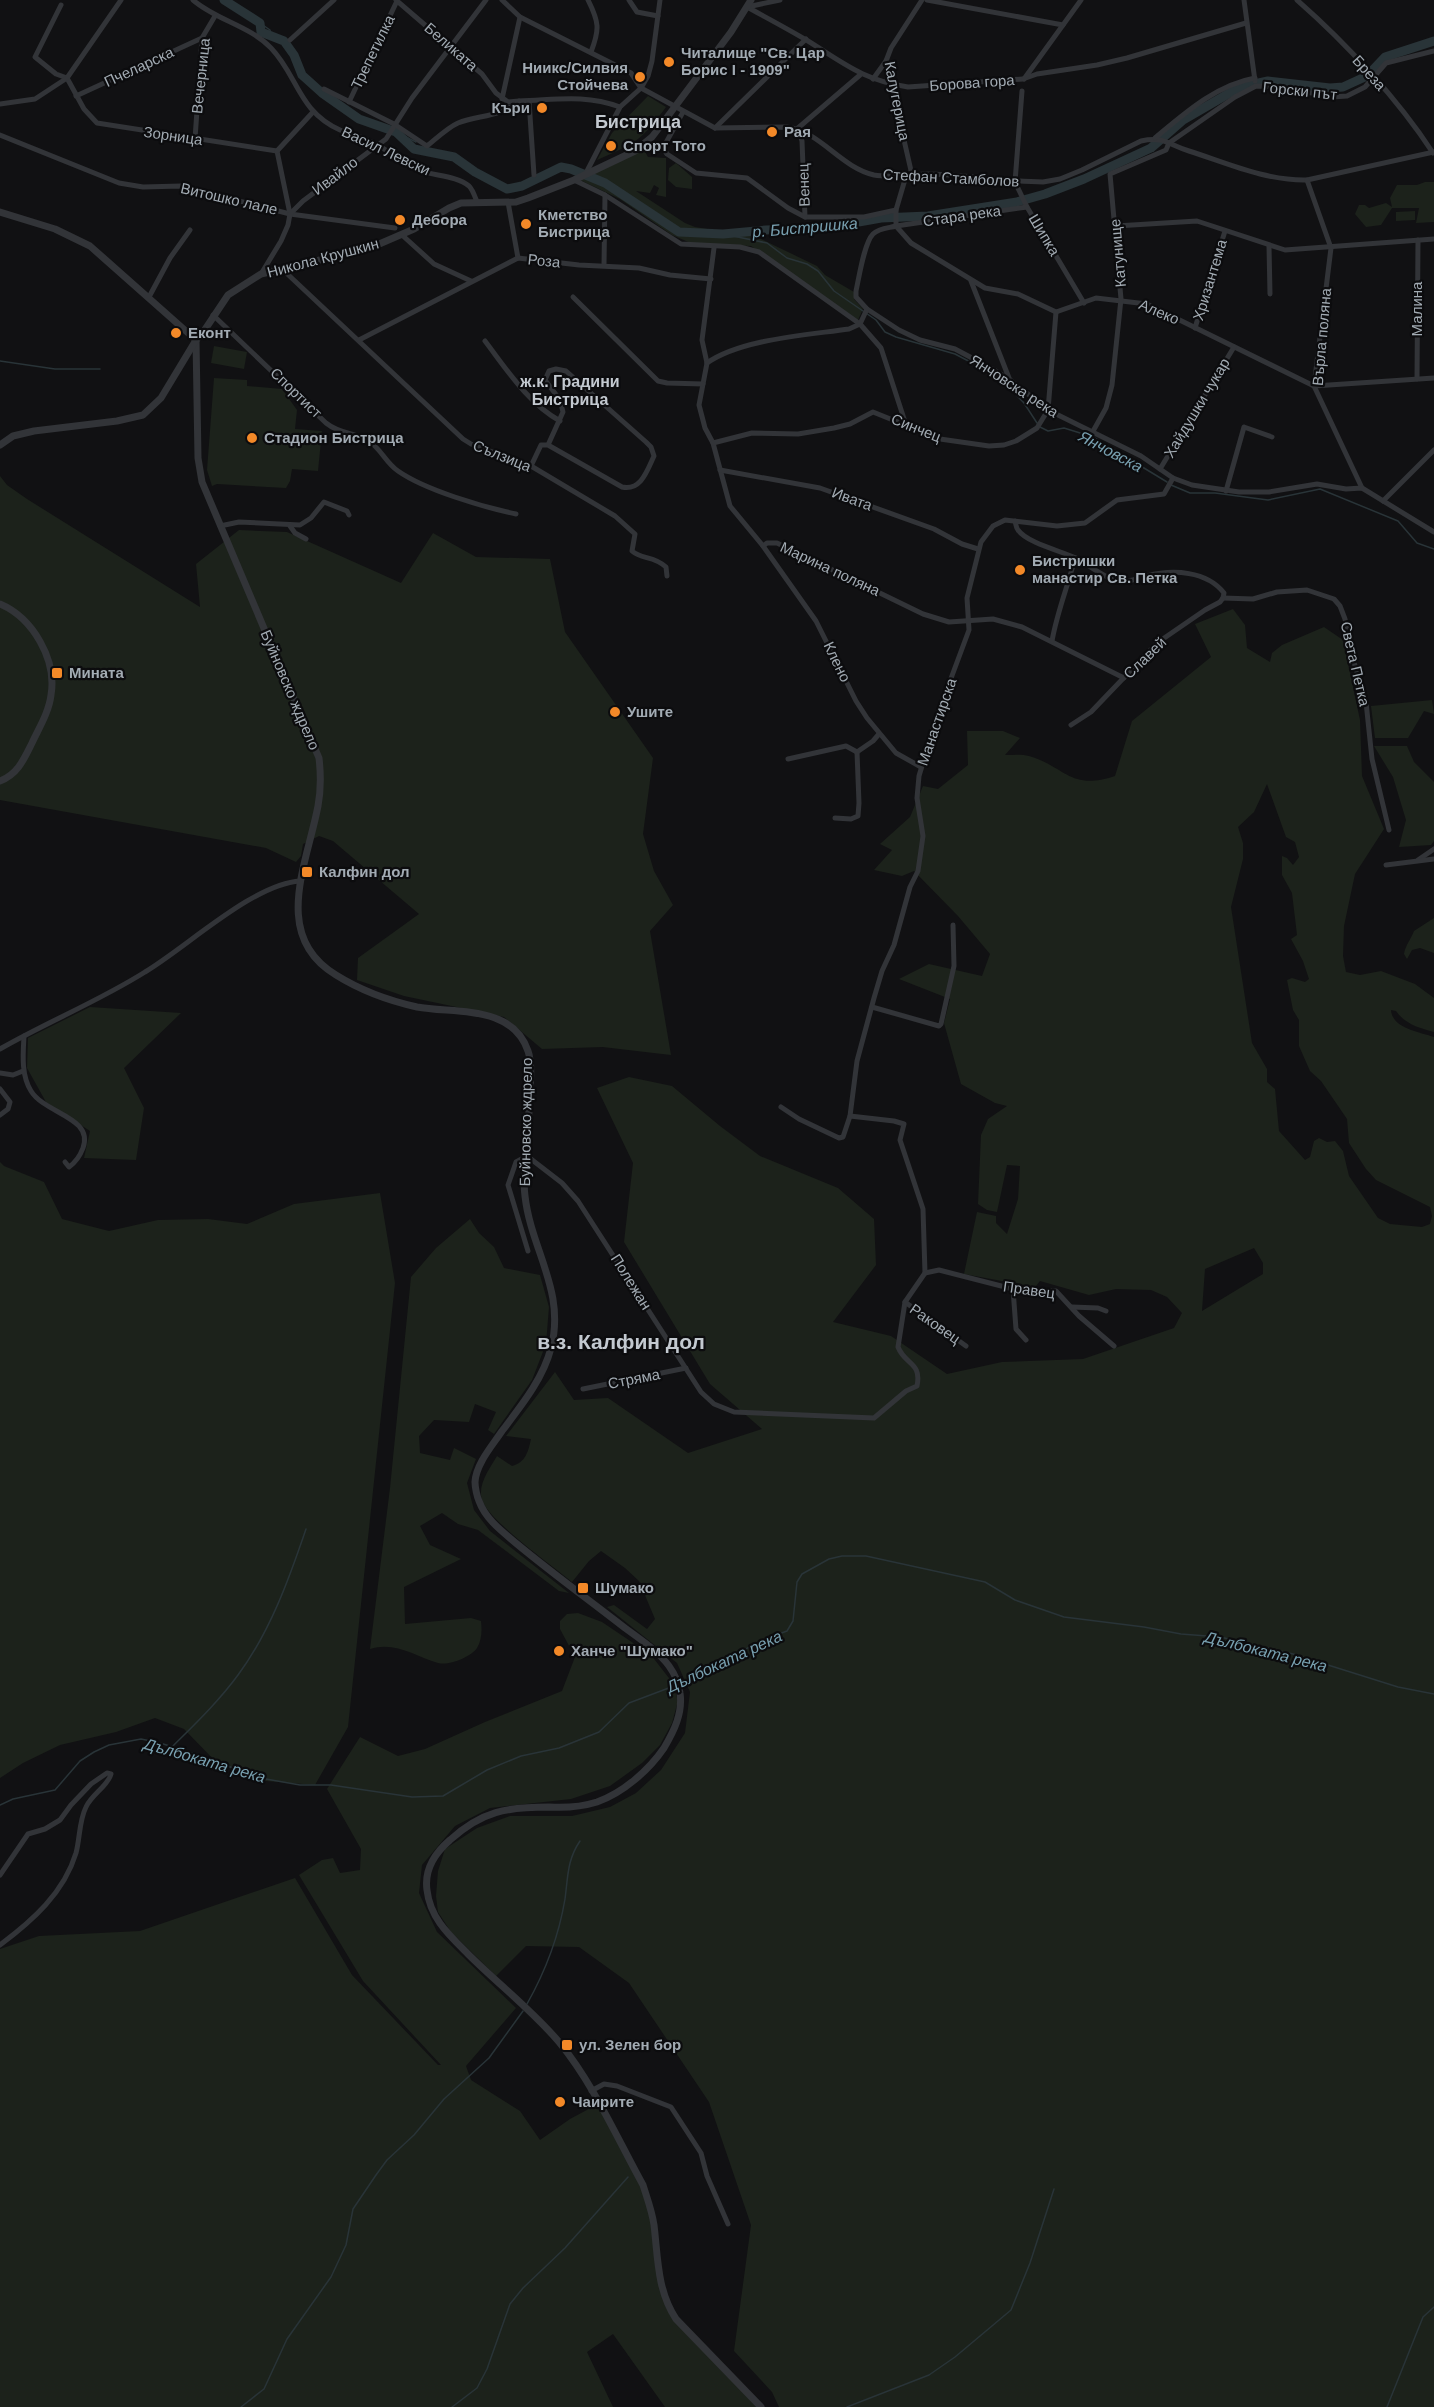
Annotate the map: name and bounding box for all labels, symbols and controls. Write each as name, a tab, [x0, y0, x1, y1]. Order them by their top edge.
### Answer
street label: Трепетилка	[347, 11, 398, 92]
street label: Беликата	[421, 19, 482, 75]
street label: Вечерница	[188, 37, 213, 115]
street label: Пчеларска	[101, 43, 177, 90]
place label: Читалище "Св. Цар Борис I - 1909"	[681, 44, 825, 78]
street label: Бреза	[1349, 52, 1390, 94]
marker: Читалище "Св. Цар Борис I - 1909"	[662, 55, 676, 69]
place label: Ниикс/Силвия Стойчева	[522, 59, 629, 93]
street label: Калугерица	[881, 60, 914, 143]
marker: Ниикс/Силвия Стойчева	[633, 70, 647, 84]
street label: Борова гора	[929, 71, 1016, 94]
street label: Горски път	[1262, 78, 1338, 103]
place label: Къри	[492, 99, 530, 116]
marker: Къри	[535, 101, 549, 115]
district label: Бистрица	[595, 112, 682, 132]
street label: Зорница	[143, 123, 204, 148]
street label: Васил Левски	[339, 123, 433, 178]
place label: Рая	[784, 123, 811, 140]
marker: Рая	[765, 125, 779, 139]
place label: Спорт Тото	[623, 137, 706, 154]
marker: Спорт Тото	[604, 139, 618, 153]
street label: Ивайло	[309, 153, 361, 198]
street label: Венец	[794, 163, 813, 207]
street label: Стефан Стамболов	[882, 165, 1020, 190]
street label: Витошко лале	[179, 179, 279, 218]
street label: Стара река	[922, 202, 1003, 229]
place label: Кметство Бистрица	[538, 206, 610, 240]
place label: Дебора	[412, 211, 468, 228]
street label: Шипка	[1025, 211, 1064, 259]
marker: Дебора	[393, 213, 407, 227]
water label: р. Бистришка	[751, 214, 859, 241]
marker: Кметство Бистрица	[519, 217, 533, 231]
street label: Катунище	[1106, 218, 1129, 288]
street label: Никола Крушкин	[265, 234, 381, 281]
street label: Хризантема	[1189, 237, 1230, 322]
street label: Роза	[527, 250, 562, 271]
street label: Малина	[1408, 281, 1425, 336]
street label: Върла поляна	[1309, 287, 1334, 387]
street label: Алеко	[1136, 295, 1182, 328]
place label: Еконт	[188, 324, 231, 341]
marker: Еконт	[169, 326, 183, 340]
street label: Янчовска река	[967, 351, 1062, 421]
street label: Хайдушки чукар	[1160, 355, 1233, 461]
street label: Спортист	[267, 364, 326, 421]
district label: ж.к. Градини Бистрица	[519, 373, 620, 408]
street label: Синчец	[889, 410, 944, 445]
water label: Янчовска	[1075, 427, 1145, 475]
place label: Стадион Бистрица	[264, 429, 404, 446]
marker: Стадион Бистрица	[245, 431, 259, 445]
street label: Сълзица	[471, 436, 534, 475]
street label: Ивата	[830, 483, 875, 514]
street label: Марина поляна	[778, 538, 883, 599]
place label: Бистришки манастир Св. Петка	[1032, 552, 1178, 586]
marker: Бистришки манастир Св. Петка	[1013, 563, 1027, 577]
street label: Света Петка	[1337, 620, 1374, 709]
street label: Буйновско ждрело	[257, 627, 323, 752]
street label: Славей	[1120, 633, 1169, 682]
street label: Клено	[821, 639, 854, 685]
place label: Мината	[69, 664, 124, 681]
marker: Мината	[50, 666, 64, 680]
street label: Манастирска	[914, 675, 960, 768]
place label: Ушите	[627, 703, 673, 720]
marker: Ушите	[608, 705, 622, 719]
place label: Калфин дол	[319, 863, 410, 880]
marker: Калфин дол	[300, 865, 314, 879]
street label: Буйновско ждрело	[516, 1057, 535, 1187]
street label: Полежан	[608, 1251, 655, 1313]
street label: Правец	[1002, 1277, 1057, 1302]
street label: Раковец	[907, 1300, 964, 1347]
district label: в.з. Калфин дол	[537, 1330, 705, 1353]
street label: Стряма	[606, 1365, 662, 1392]
place label: Шумако	[595, 1579, 654, 1596]
marker: Шумако	[576, 1581, 590, 1595]
water label: Дълбоката река	[662, 1627, 785, 1696]
water label: Дълбоката река	[1201, 1628, 1329, 1675]
place label: Ханче "Шумако"	[571, 1642, 693, 1659]
marker: Ханче "Шумако"	[552, 1644, 566, 1658]
water label: Дълбоката река	[140, 1734, 268, 1786]
place label: ул. Зелен бор	[579, 2036, 681, 2053]
marker: ул. Зелен бор	[560, 2038, 574, 2052]
place label: Чаирите	[572, 2093, 634, 2110]
marker: Чаирите	[553, 2095, 567, 2109]

